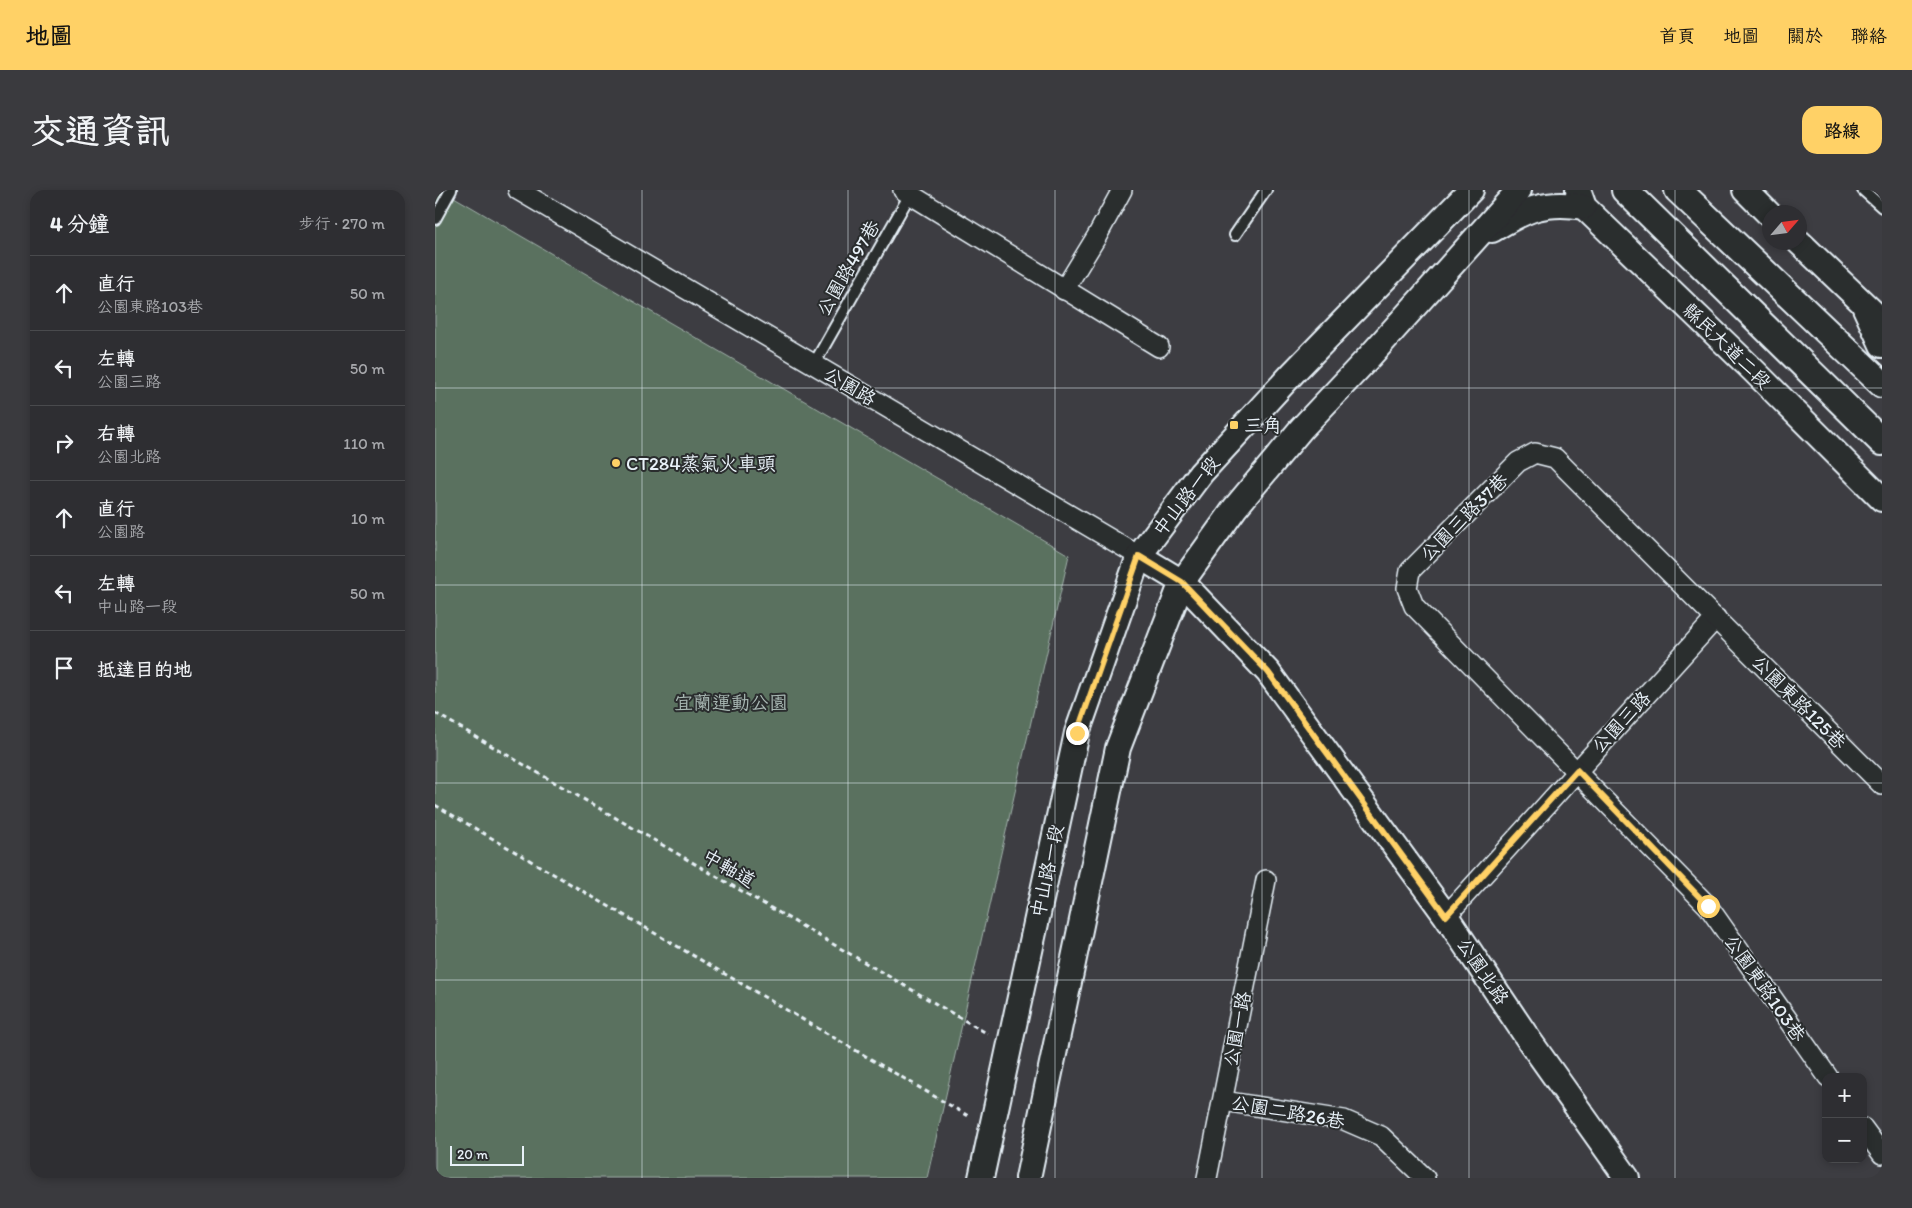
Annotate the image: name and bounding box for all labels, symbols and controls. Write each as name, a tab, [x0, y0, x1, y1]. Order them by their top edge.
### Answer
text: 地圖	[25, 21, 73, 50]
text: 首頁	[1659, 25, 1695, 47]
text: 地圖	[1723, 25, 1759, 47]
text: 關於	[1787, 25, 1823, 47]
text: 聯絡	[1851, 25, 1887, 47]
button: 路線	[1802, 106, 1882, 154]
text: 交通資訊	[30, 110, 170, 152]
north arrow	[1762, 205, 1807, 250]
text: 4 分鐘	[50, 211, 109, 236]
text: 步行 · 270 m	[299, 214, 385, 233]
street label: 公園路497巷	[811, 216, 885, 320]
text: 直行	[97, 272, 135, 295]
icon: ahead	[50, 279, 78, 307]
text: 50 m	[350, 284, 385, 303]
text: 公園東路103巷	[97, 297, 203, 316]
street label: 縣民大道二段	[1678, 298, 1776, 394]
text: 左轉	[97, 347, 135, 370]
icon: left	[50, 354, 78, 382]
text: 50 m	[350, 359, 385, 378]
street label: 公園路	[820, 361, 880, 411]
text: 公園三路	[97, 372, 161, 391]
place label: 三角	[1244, 414, 1282, 437]
marker: 三角	[1228, 419, 1240, 431]
text: 右轉	[97, 422, 135, 445]
icon: right	[50, 429, 78, 457]
text: 110 m	[343, 434, 385, 453]
text: 公園北路	[97, 447, 161, 466]
street label: 中山路一段	[1148, 451, 1224, 541]
place label: CT284蒸氣火車頭	[626, 452, 776, 475]
marker: CT284蒸氣火車頭	[610, 457, 622, 469]
street label: 公園三路37巷	[1415, 468, 1513, 566]
text: 直行	[97, 497, 135, 520]
icon: ahead	[50, 504, 78, 532]
text: 10 m	[351, 509, 385, 528]
text: 公園路	[97, 522, 145, 541]
text: 左轉	[97, 572, 135, 595]
icon: left	[50, 579, 78, 607]
text: 50 m	[350, 584, 385, 603]
text: 中山路一段	[97, 597, 177, 616]
street label: 公園東路125巷	[1747, 650, 1851, 754]
icon: arrive	[50, 654, 78, 682]
text: 抵達目的地	[97, 658, 192, 681]
street label: 公園三路	[1587, 686, 1655, 758]
park label: 宜蘭運動公園	[674, 691, 788, 714]
route end	[1066, 722, 1089, 745]
street label: 中山路一段	[1026, 822, 1068, 920]
street label: 中軸道	[699, 844, 759, 892]
route start	[1697, 895, 1720, 918]
street label: 公園東路103巷	[1719, 930, 1811, 1046]
street label: 公園北路	[1452, 933, 1514, 1009]
street label: 公園一路	[1218, 989, 1256, 1069]
map controls	[1822, 1073, 1867, 1163]
button: +	[1822, 1073, 1867, 1118]
street label: 公園二路26巷	[1229, 1091, 1347, 1133]
button: −	[1822, 1118, 1867, 1163]
scale bar	[450, 1143, 524, 1166]
text: 20 m	[457, 1146, 488, 1163]

